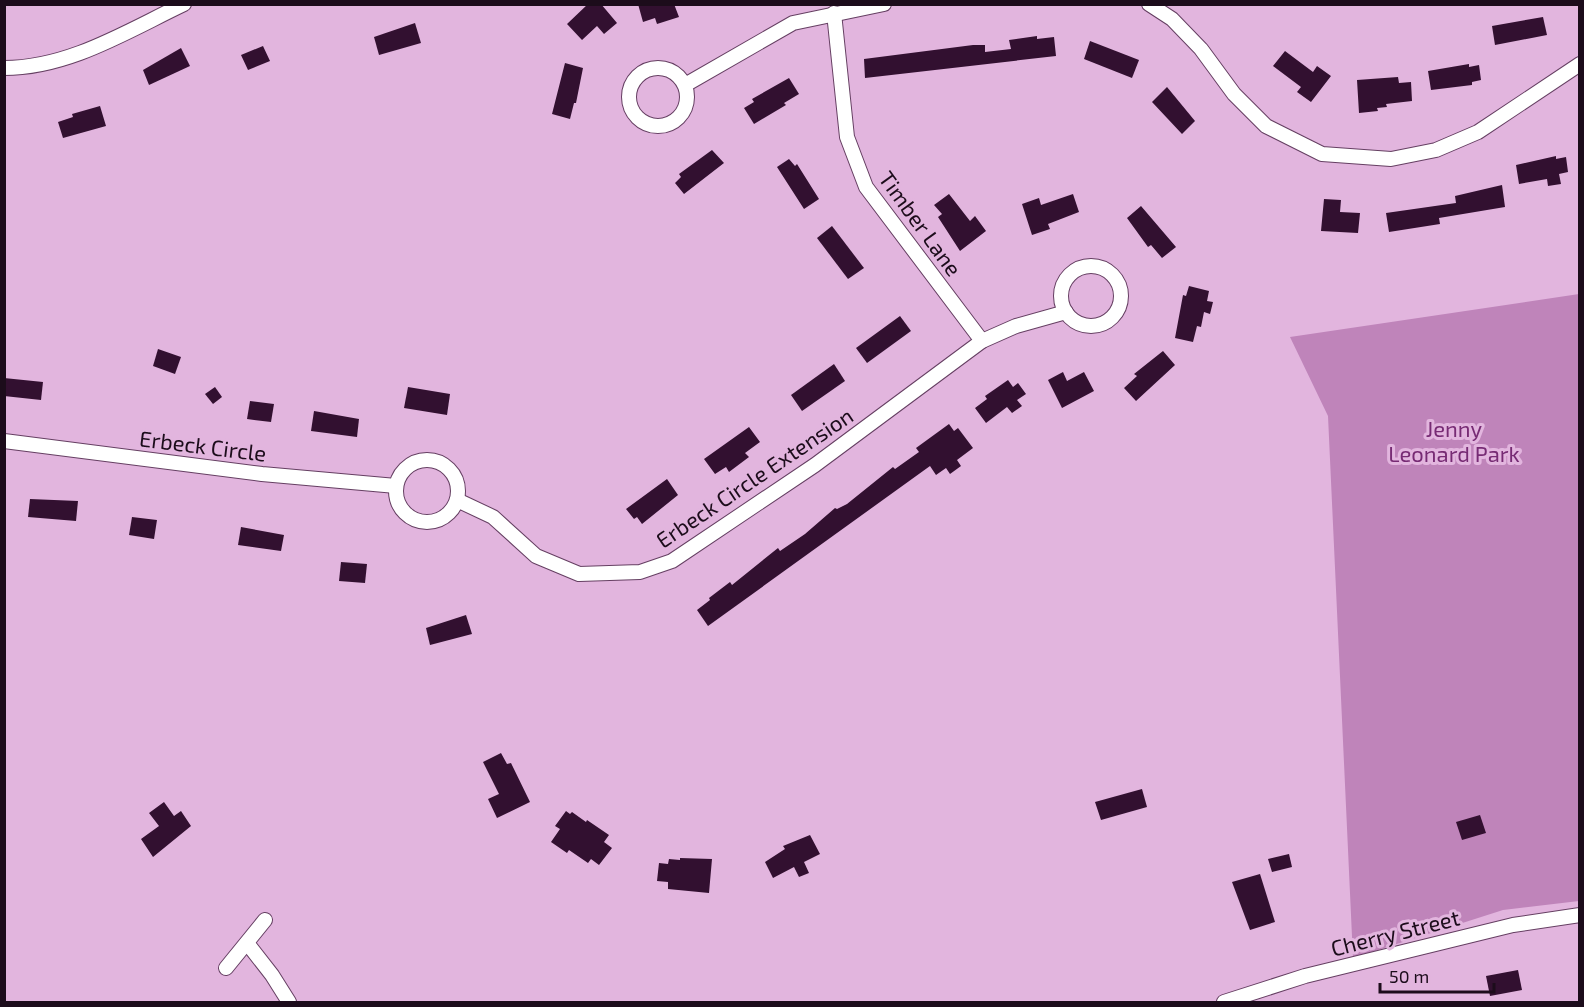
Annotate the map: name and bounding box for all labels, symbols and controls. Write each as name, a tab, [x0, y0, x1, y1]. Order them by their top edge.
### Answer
street label: Timber Lane	[874, 166, 968, 280]
street label: Erbeck Circle Extension	[651, 401, 857, 553]
park label: Jenny Leonard Park	[1388, 415, 1520, 466]
street label: Erbeck Circle	[138, 424, 268, 466]
street label: Cherry Street	[1328, 903, 1462, 961]
scale bar	[1380, 956, 1494, 994]
text: 50 m	[1389, 965, 1429, 987]

